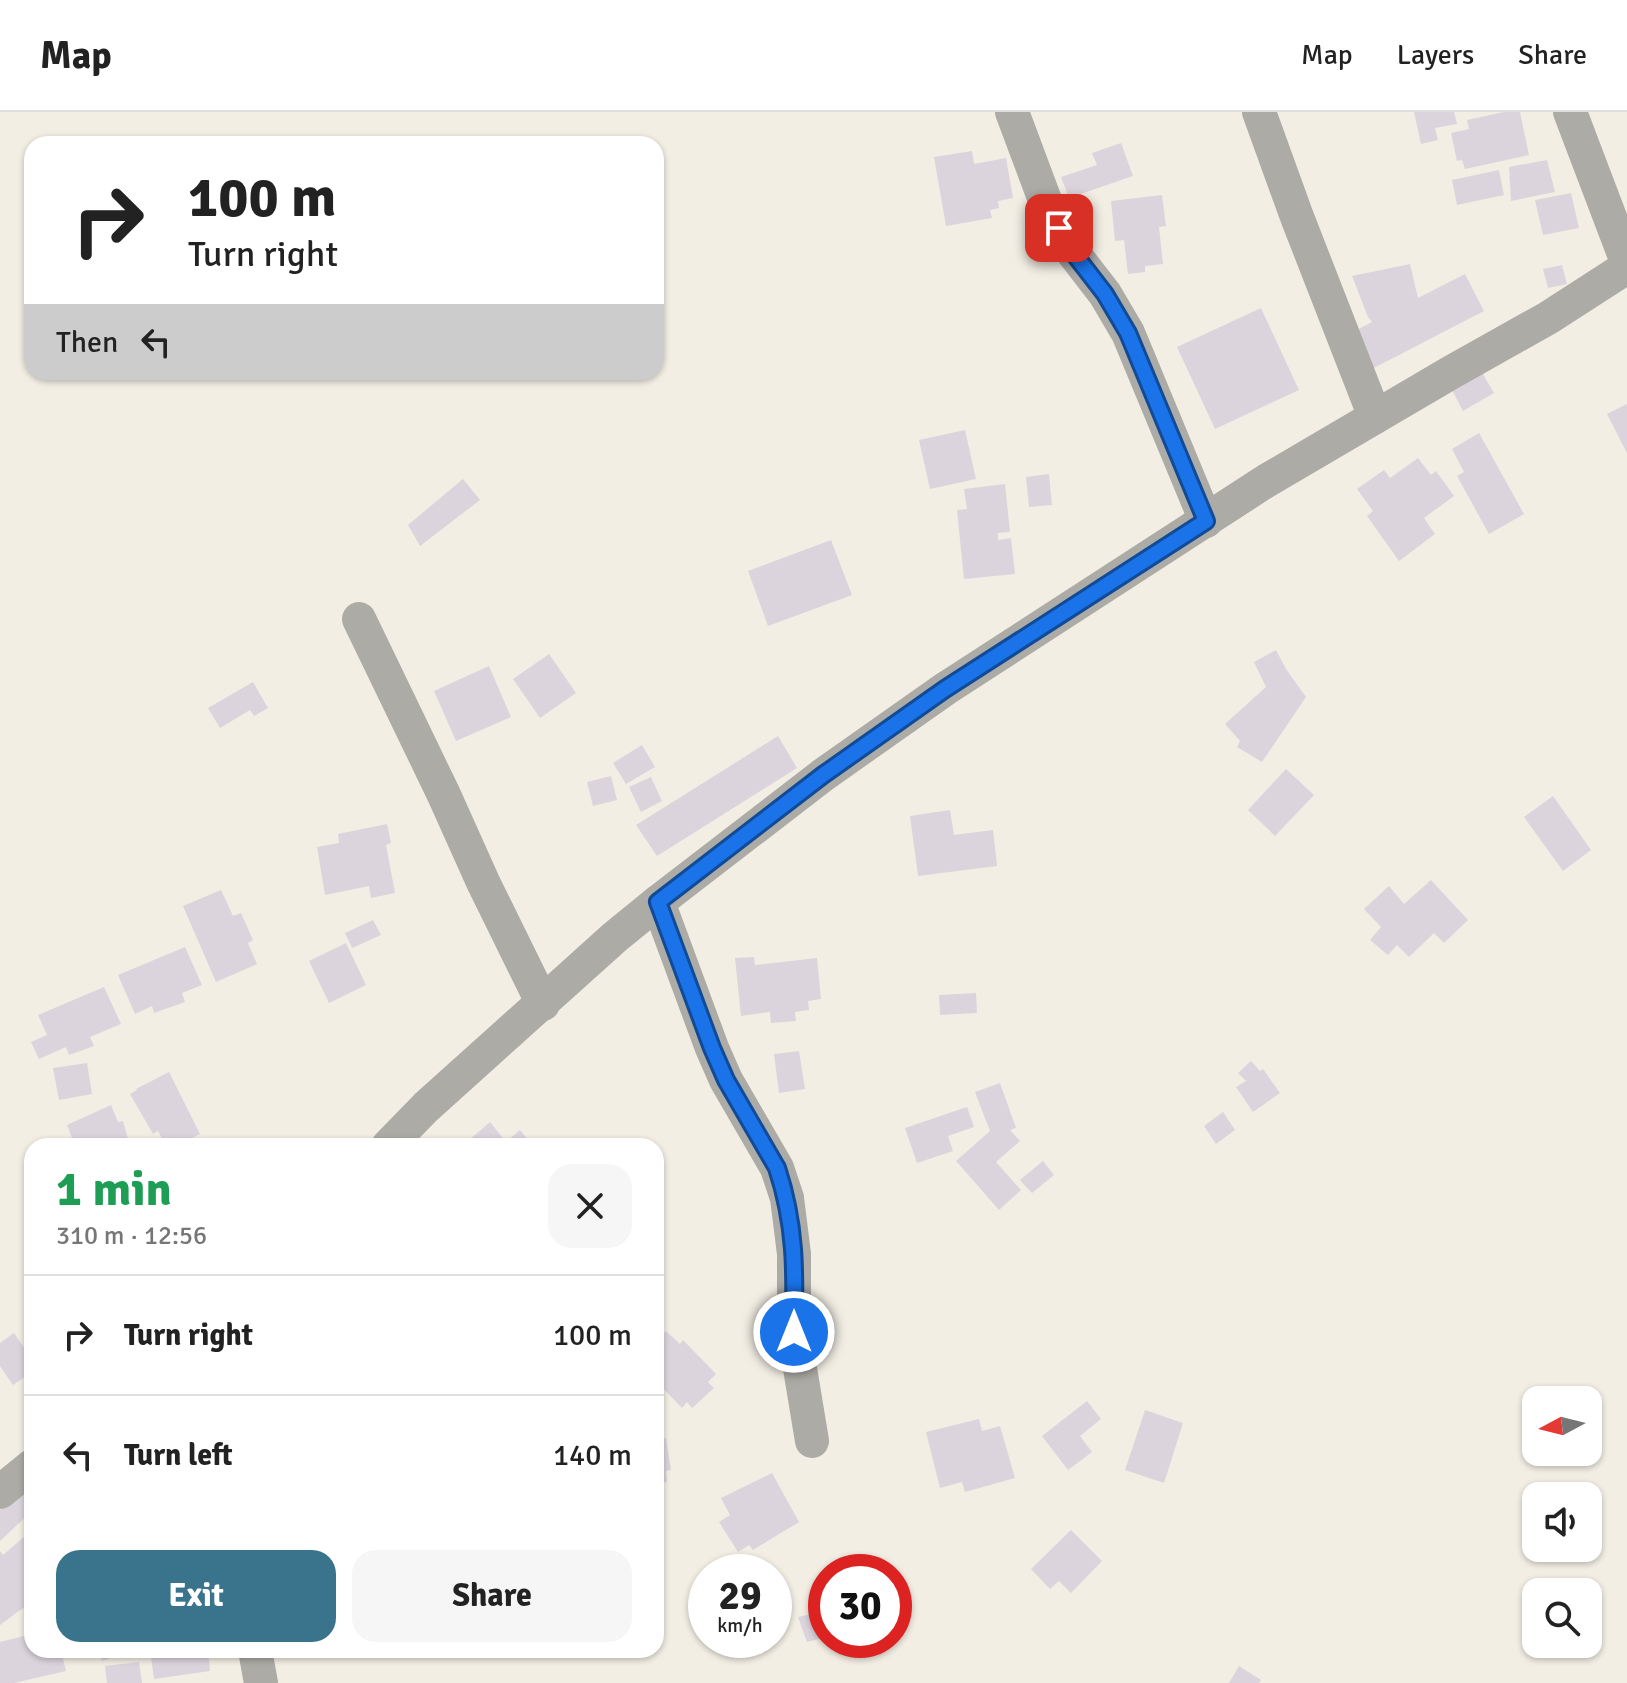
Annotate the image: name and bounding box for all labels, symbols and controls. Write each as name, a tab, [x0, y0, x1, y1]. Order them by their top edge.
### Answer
text: Map	[40, 32, 112, 79]
text: Map	[1301, 38, 1353, 72]
text: Layers	[1397, 38, 1474, 72]
text: Share	[1518, 38, 1587, 72]
text: 100 m	[188, 163, 336, 232]
icon: right	[56, 168, 160, 272]
pin	[1025, 194, 1093, 262]
icon: arrive	[1037, 206, 1081, 250]
text: Turn right	[188, 232, 338, 277]
icon: left	[134, 320, 178, 364]
text: Then	[56, 324, 118, 361]
text: 1 min	[56, 1160, 172, 1219]
button: close	[548, 1164, 632, 1248]
text: 310 m · 12:56	[56, 1220, 207, 1252]
position arrow	[752, 1290, 836, 1374]
icon: right	[56, 1313, 100, 1357]
text: Turn right	[124, 1317, 253, 1354]
text: 100 m	[553, 1317, 632, 1354]
north arrow	[1522, 1386, 1602, 1466]
map controls	[1522, 1386, 1602, 1658]
icon: left	[56, 1433, 100, 1477]
text: Turn left	[124, 1437, 233, 1474]
text: 140 m	[553, 1437, 632, 1474]
button: sound	[1522, 1482, 1602, 1562]
button: Exit	[56, 1550, 336, 1642]
button: Share	[352, 1550, 632, 1642]
speed limit sign: 30	[808, 1554, 912, 1658]
text: 29	[718, 1571, 762, 1621]
button: search	[1522, 1578, 1602, 1658]
text: km/h	[717, 1613, 763, 1638]

